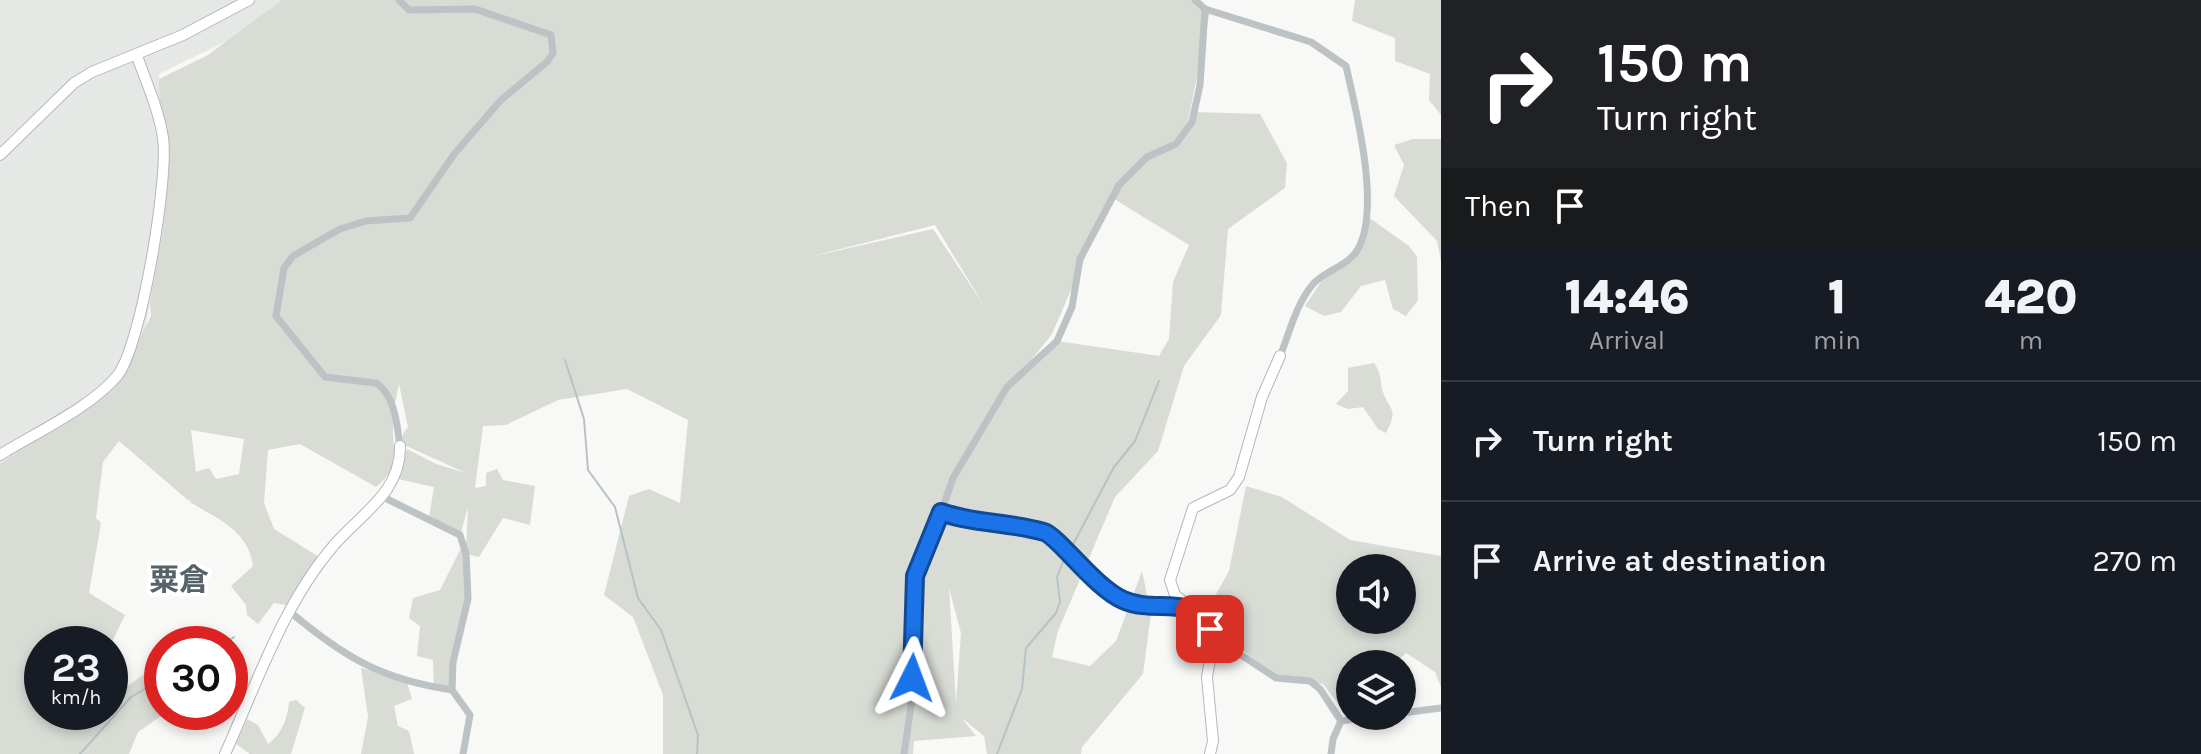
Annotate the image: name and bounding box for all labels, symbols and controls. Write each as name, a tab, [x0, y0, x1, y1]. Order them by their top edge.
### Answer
text: 150 m	[1597, 30, 1752, 95]
icon: right	[1465, 32, 1569, 136]
text: Turn right	[1597, 97, 1757, 139]
icon: arrive	[1548, 184, 1592, 228]
text: Then	[1465, 188, 1532, 224]
text: 14:46	[1565, 269, 1690, 325]
text: 1	[1828, 269, 1846, 325]
text: 420	[1984, 269, 2077, 325]
text: Arrival	[1589, 325, 1665, 356]
text: min	[1813, 325, 1861, 356]
text: m	[2019, 325, 2043, 356]
icon: right	[1465, 419, 1509, 463]
text: Turn right	[1533, 423, 1673, 459]
text: 150 m	[2097, 423, 2177, 459]
icon: arrive	[1465, 539, 1509, 583]
text: Arrive at destination	[1533, 543, 1827, 579]
text: 270 m	[2093, 543, 2177, 579]
map controls	[1336, 554, 1416, 730]
button: sound	[1336, 554, 1416, 634]
district label: 粟倉	[149, 562, 209, 598]
pin	[1176, 595, 1244, 663]
icon: arrive	[1188, 607, 1232, 651]
speed limit sign: 30	[144, 626, 248, 730]
position arrow	[870, 636, 954, 720]
text: 23	[51, 644, 101, 691]
button: layers	[1336, 650, 1416, 730]
text: km/h	[51, 686, 101, 709]

